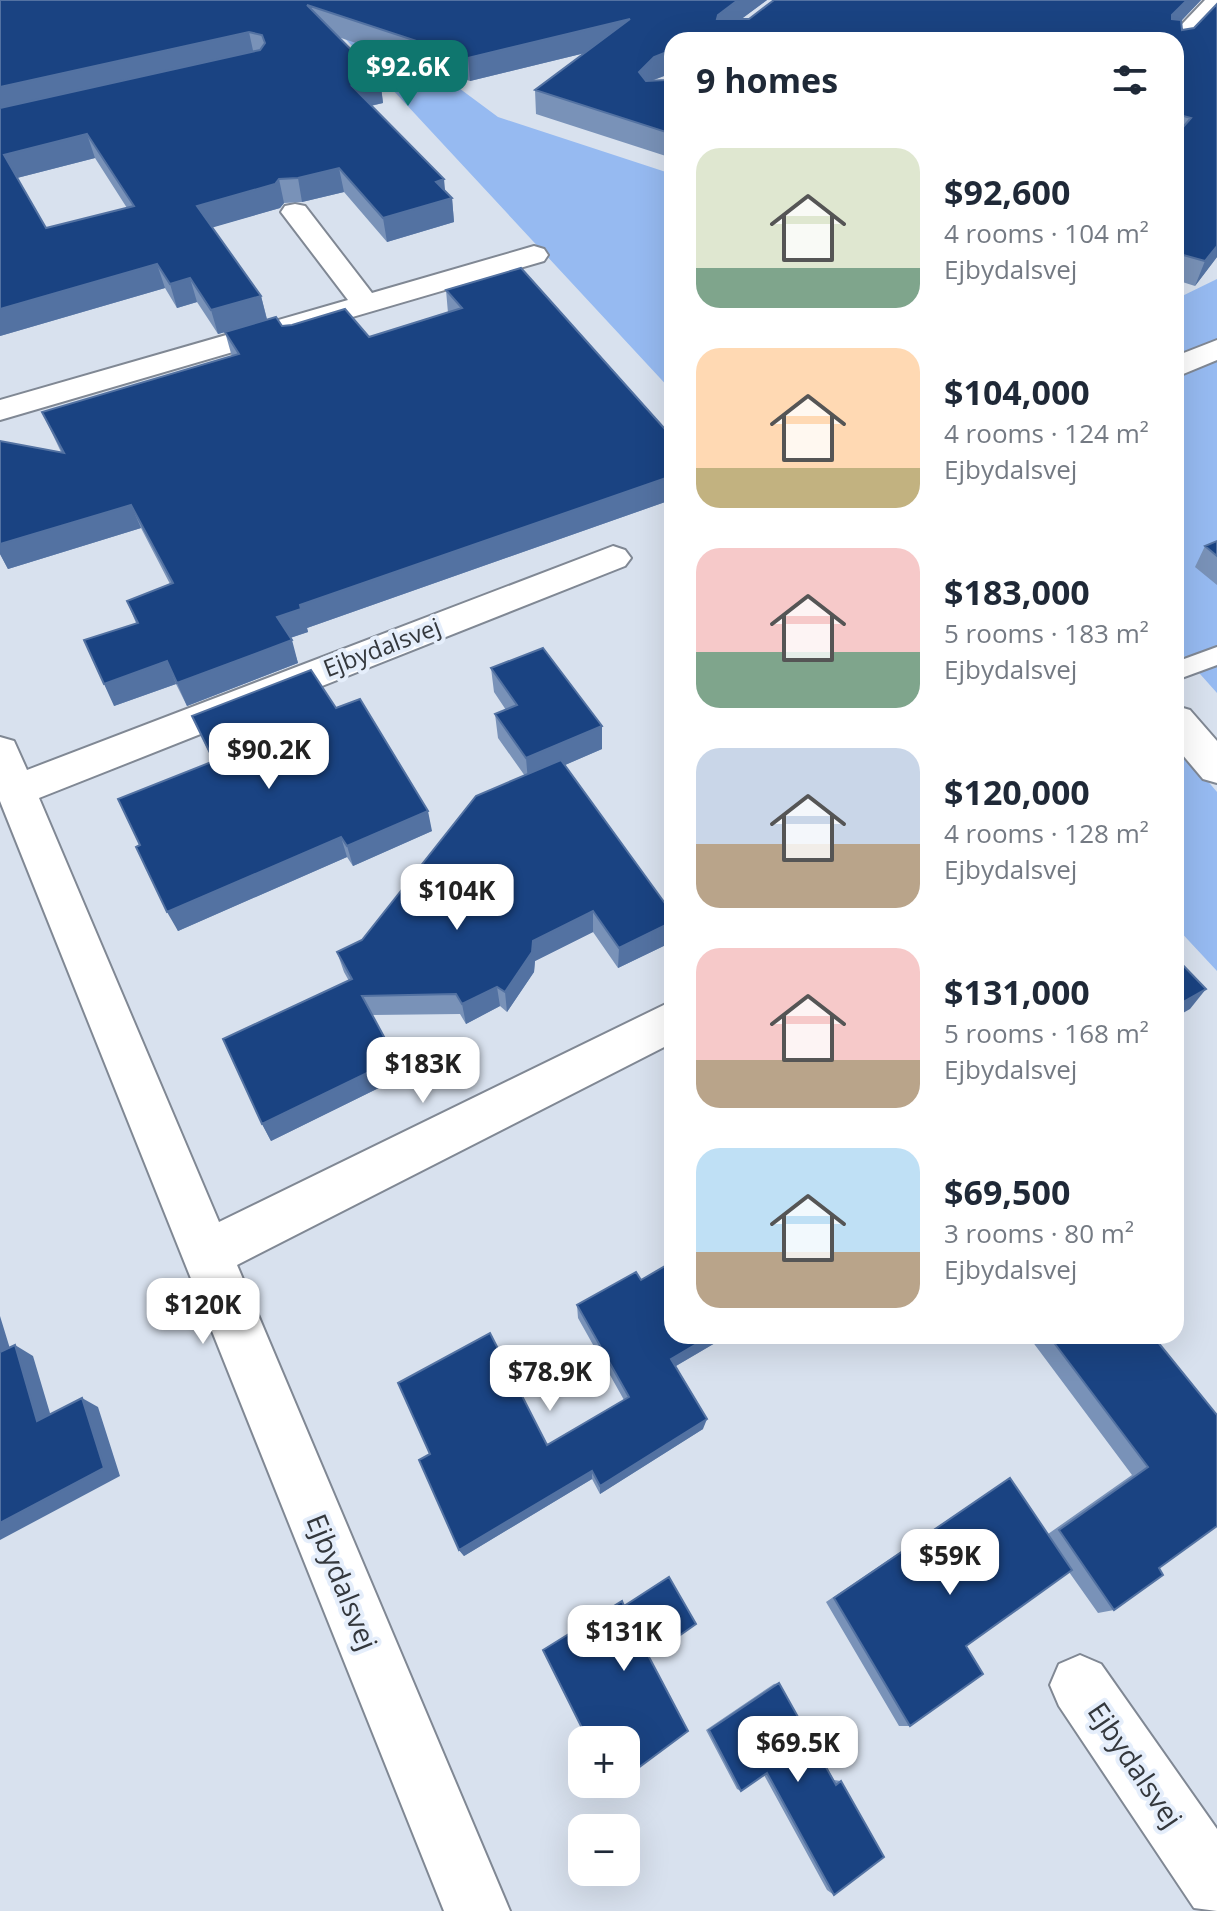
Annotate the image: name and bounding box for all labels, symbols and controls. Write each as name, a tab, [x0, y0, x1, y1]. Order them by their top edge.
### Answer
pin: $92.6K	[343, 40, 473, 108]
text: $92.6K	[366, 48, 450, 84]
text: 9 homes	[696, 57, 838, 103]
icon: filters	[1108, 58, 1152, 102]
text: $92,600	[944, 169, 1070, 215]
icon: home	[760, 180, 856, 276]
text: 4 rooms · 104 m²	[944, 215, 1149, 251]
text: Ejbydalsvej	[944, 251, 1077, 287]
text: $104,000	[944, 369, 1090, 415]
icon: home	[760, 380, 856, 476]
text: 4 rooms · 124 m²	[944, 415, 1149, 451]
text: Ejbydalsvej	[944, 451, 1077, 487]
text: $183,000	[944, 569, 1090, 615]
icon: home	[760, 580, 856, 676]
street label: Ejbydalsvej	[318, 609, 445, 684]
text: 5 rooms · 183 m²	[944, 615, 1149, 651]
text: Ejbydalsvej	[944, 651, 1077, 687]
pin: $90.2K	[204, 723, 334, 791]
text: $90.2K	[227, 731, 311, 767]
text: $120,000	[944, 769, 1090, 815]
icon: home	[760, 780, 856, 876]
text: 4 rooms · 128 m²	[944, 815, 1149, 851]
text: Ejbydalsvej	[944, 851, 1077, 887]
pin: $104K	[401, 864, 513, 932]
text: $104K	[419, 872, 495, 908]
text: $131,000	[944, 969, 1090, 1015]
icon: home	[760, 980, 856, 1076]
text: 5 rooms · 168 m²	[944, 1015, 1149, 1051]
pin: $183K	[367, 1037, 479, 1105]
text: $183K	[385, 1045, 461, 1081]
text: Ejbydalsvej	[944, 1051, 1077, 1087]
text: $69,500	[944, 1169, 1070, 1215]
icon: home	[760, 1180, 856, 1276]
text: 3 rooms · 80 m²	[944, 1215, 1134, 1251]
text: Ejbydalsvej	[944, 1251, 1077, 1287]
pin: $120K	[147, 1278, 259, 1346]
text: $120K	[165, 1286, 241, 1322]
pin: $78.9K	[485, 1345, 615, 1413]
text: $78.9K	[508, 1353, 592, 1389]
street label: Ejbydalsvej	[298, 1508, 387, 1655]
pin: $59K	[903, 1529, 997, 1597]
text: $59K	[919, 1537, 981, 1573]
pin: $131K	[568, 1605, 680, 1673]
text: $131K	[586, 1613, 662, 1649]
street label: Ejbydalsvej	[1080, 1694, 1192, 1835]
pin: $69.5K	[733, 1716, 863, 1784]
text: $69.5K	[756, 1724, 840, 1760]
map controls	[568, 1726, 640, 1886]
button: +	[568, 1726, 640, 1798]
button: −	[568, 1814, 640, 1886]

